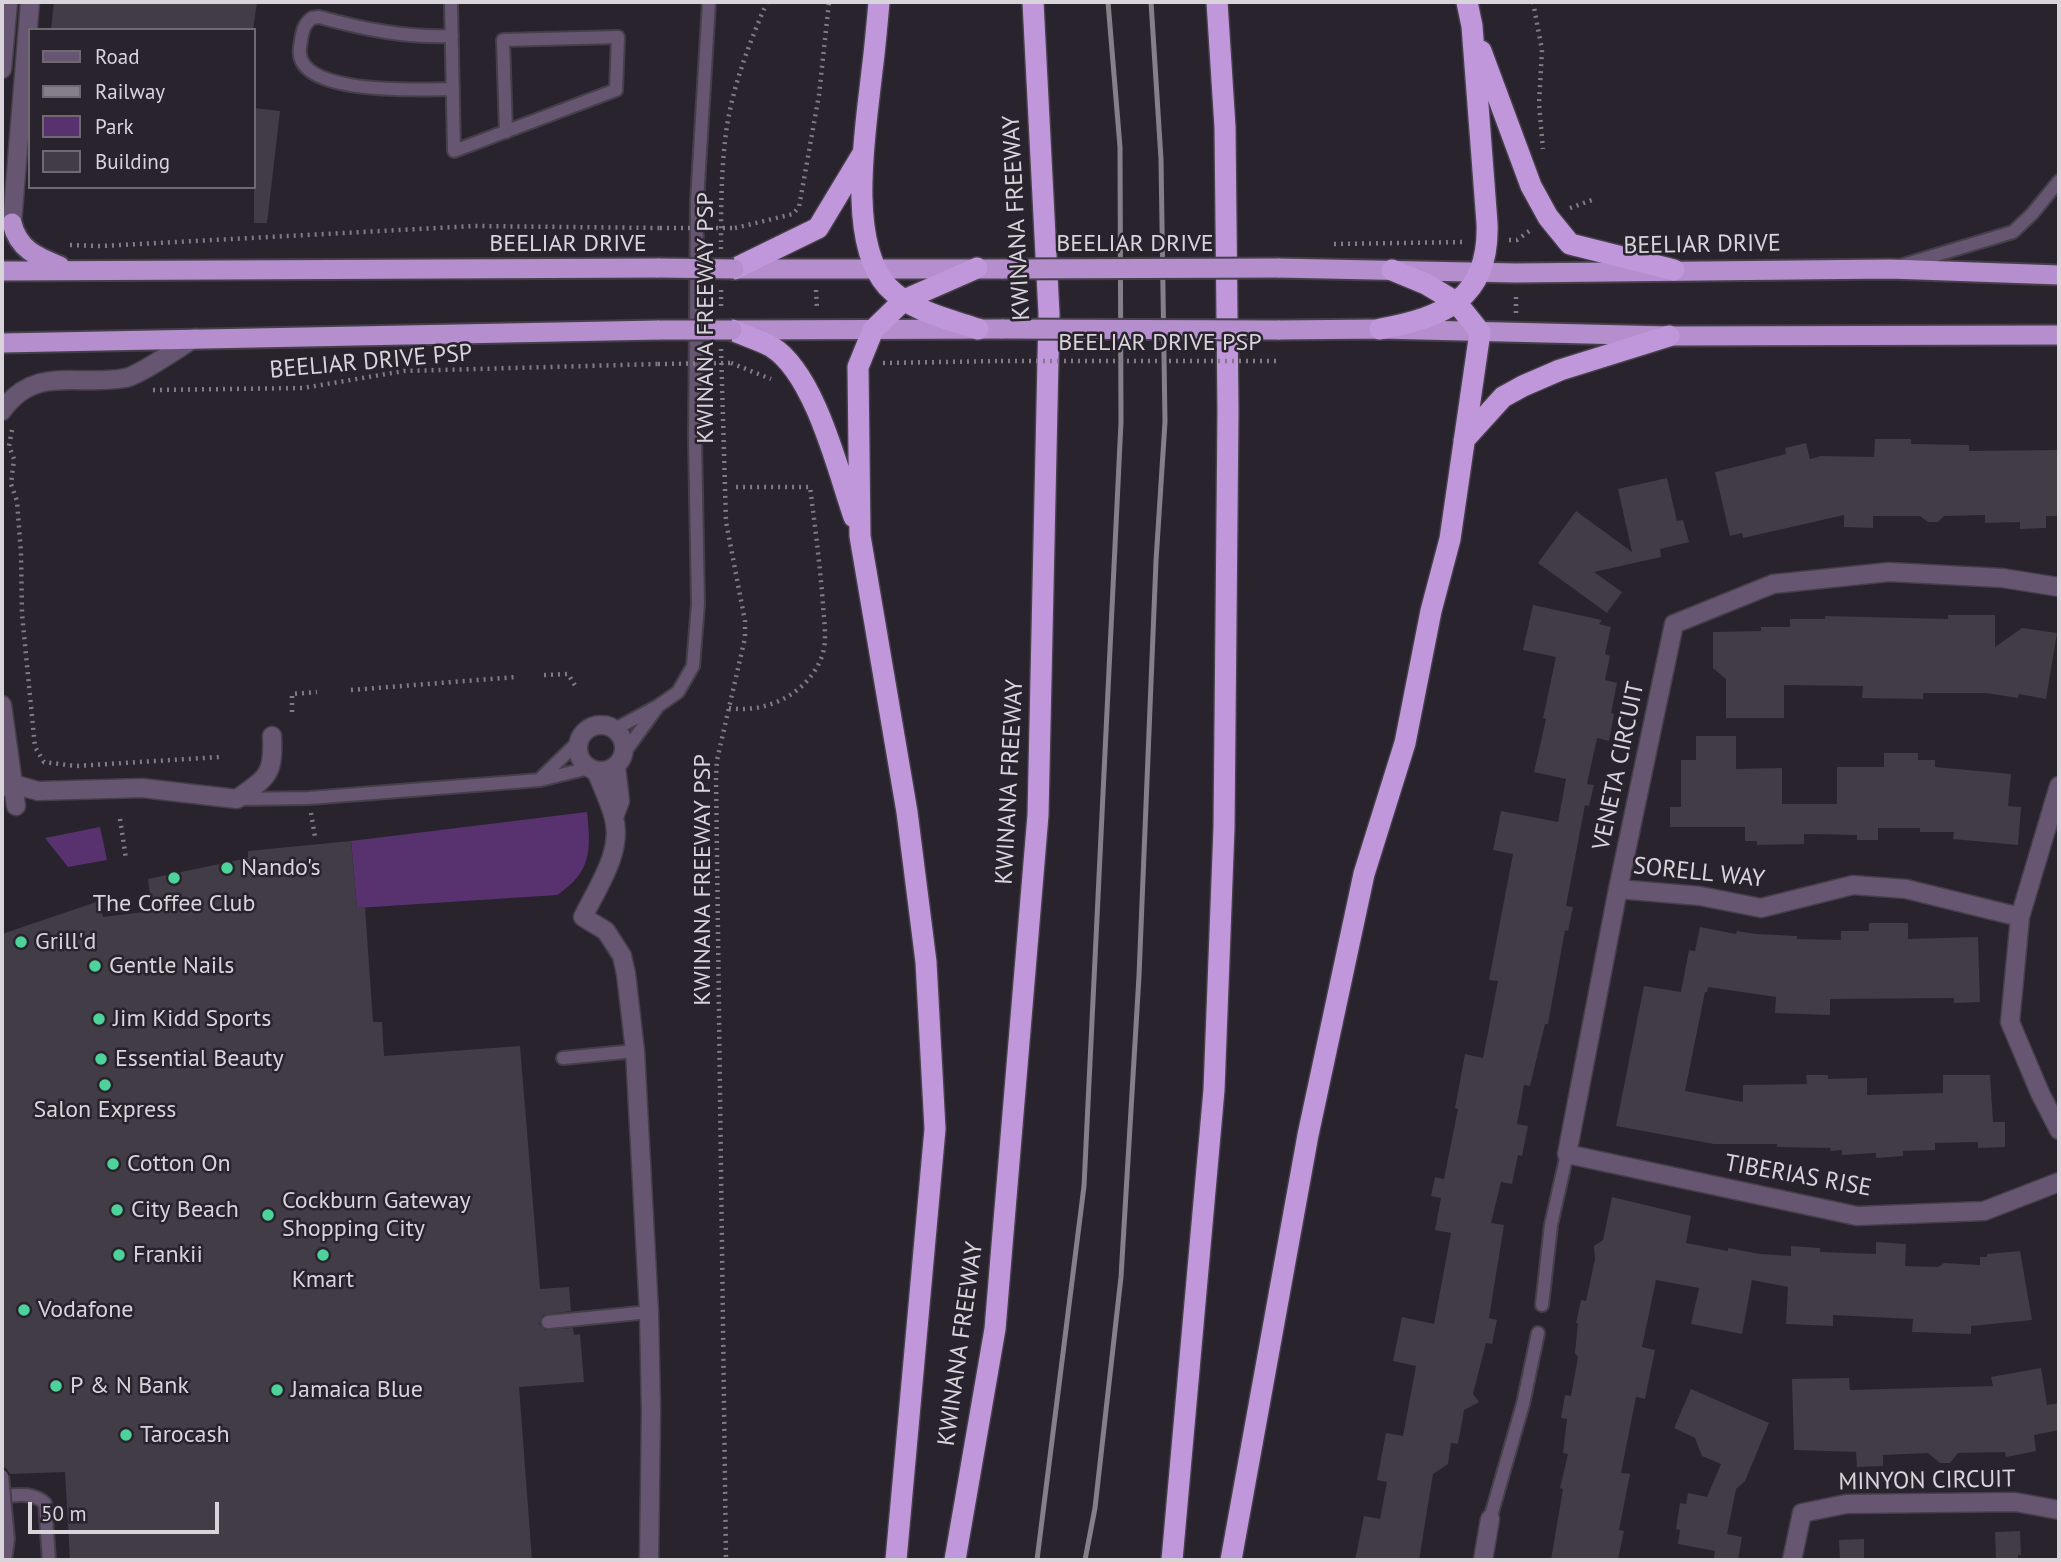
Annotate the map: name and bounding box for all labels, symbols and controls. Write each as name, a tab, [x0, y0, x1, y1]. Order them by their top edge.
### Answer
legend	[28, 28, 256, 189]
text: Road	[95, 43, 139, 70]
text: Railway	[95, 78, 165, 105]
text: Park	[95, 113, 134, 140]
street label: KWINANA FREEWAY	[997, 115, 1037, 321]
text: Building	[95, 148, 170, 175]
street label: KWINANA FREEWAY PSP	[692, 192, 720, 444]
street label: BEELIAR DRIVE	[1623, 229, 1781, 261]
street label: BEELIAR DRIVE	[489, 230, 647, 258]
street label: BEELIAR DRIVE	[1056, 230, 1214, 258]
street label: BEELIAR DRIVE PSP	[1058, 329, 1262, 357]
street label: BEELIAR DRIVE PSP	[268, 339, 474, 385]
street label: KWINANA FREEWAY	[990, 679, 1030, 885]
street label: VENETA CIRCUIT	[1587, 679, 1651, 853]
street label: KWINANA FREEWAY PSP	[689, 754, 717, 1006]
street label: SORELL WAY	[1632, 852, 1766, 894]
place label: Nando's	[241, 854, 321, 882]
marker: Nando's	[219, 860, 235, 876]
marker: The Coffee Club	[166, 870, 182, 886]
place label: The Coffee Club	[93, 890, 255, 918]
place label: Grill'd	[35, 928, 96, 956]
marker: Grill'd	[13, 934, 29, 950]
place label: Gentle Nails	[109, 952, 234, 980]
marker: Gentle Nails	[87, 958, 103, 974]
place label: Jim Kidd Sports	[113, 1005, 271, 1033]
marker: Jim Kidd Sports	[91, 1011, 107, 1027]
place label: Essential Beauty	[115, 1045, 284, 1073]
marker: Essential Beauty	[93, 1051, 109, 1067]
marker: Salon Express	[97, 1077, 113, 1093]
place label: Salon Express	[34, 1096, 176, 1124]
street label: TIBERIAS RISE	[1722, 1149, 1874, 1203]
place label: Cotton On	[127, 1150, 231, 1178]
marker: Cotton On	[105, 1156, 121, 1172]
place label: Cockburn Gateway Shopping City	[282, 1187, 471, 1243]
place label: City Beach	[131, 1196, 239, 1224]
marker: City Beach	[109, 1202, 125, 1218]
marker: Cockburn Gateway Shopping City	[260, 1207, 276, 1223]
street label: KWINANA FREEWAY	[932, 1240, 990, 1448]
place label: Frankii	[133, 1241, 203, 1269]
marker: Frankii	[111, 1247, 127, 1263]
marker: Kmart	[315, 1247, 331, 1263]
place label: Kmart	[292, 1266, 354, 1294]
place label: Vodafone	[38, 1296, 133, 1324]
marker: Vodafone	[16, 1302, 32, 1318]
place label: P & N Bank	[70, 1372, 189, 1400]
place label: Jamaica Blue	[291, 1376, 423, 1404]
marker: P & N Bank	[48, 1378, 64, 1394]
marker: Jamaica Blue	[269, 1382, 285, 1398]
place label: Tarocash	[140, 1421, 230, 1449]
marker: Tarocash	[118, 1427, 134, 1443]
street label: MINYON CIRCUIT	[1838, 1465, 2016, 1497]
scale bar	[32, 1488, 222, 1532]
text: 50 m	[41, 1500, 87, 1527]

